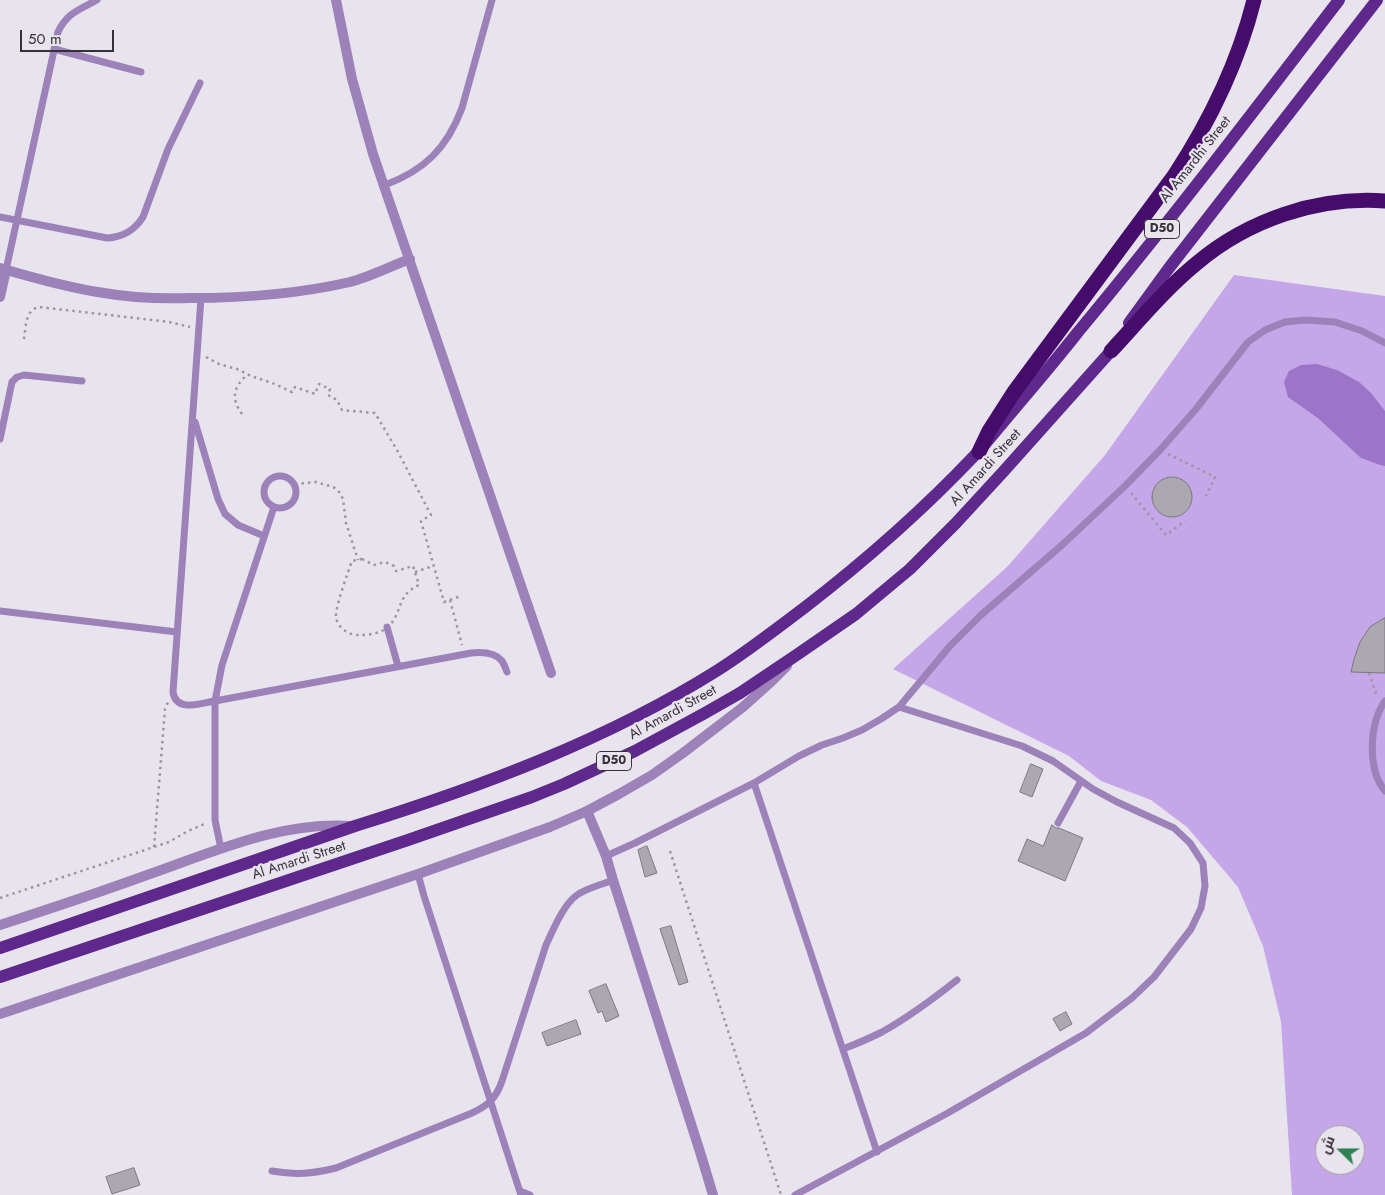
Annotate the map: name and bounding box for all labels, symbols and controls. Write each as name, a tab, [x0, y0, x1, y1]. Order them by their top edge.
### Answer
scale bar	[22, 20, 116, 52]
text: 50 m	[28, 28, 62, 50]
street label: Al Amardhi Street	[1157, 113, 1235, 207]
road number: D50	[1144, 220, 1180, 238]
street label: Al Amardi Street	[947, 426, 1025, 510]
street label: Al Amardi Street	[626, 682, 720, 744]
road number: D50	[596, 751, 632, 770]
street label: Al Amardi Street	[250, 838, 348, 884]
north arrow	[1315, 1125, 1365, 1175]
text: ش	[1314, 1133, 1340, 1157]

